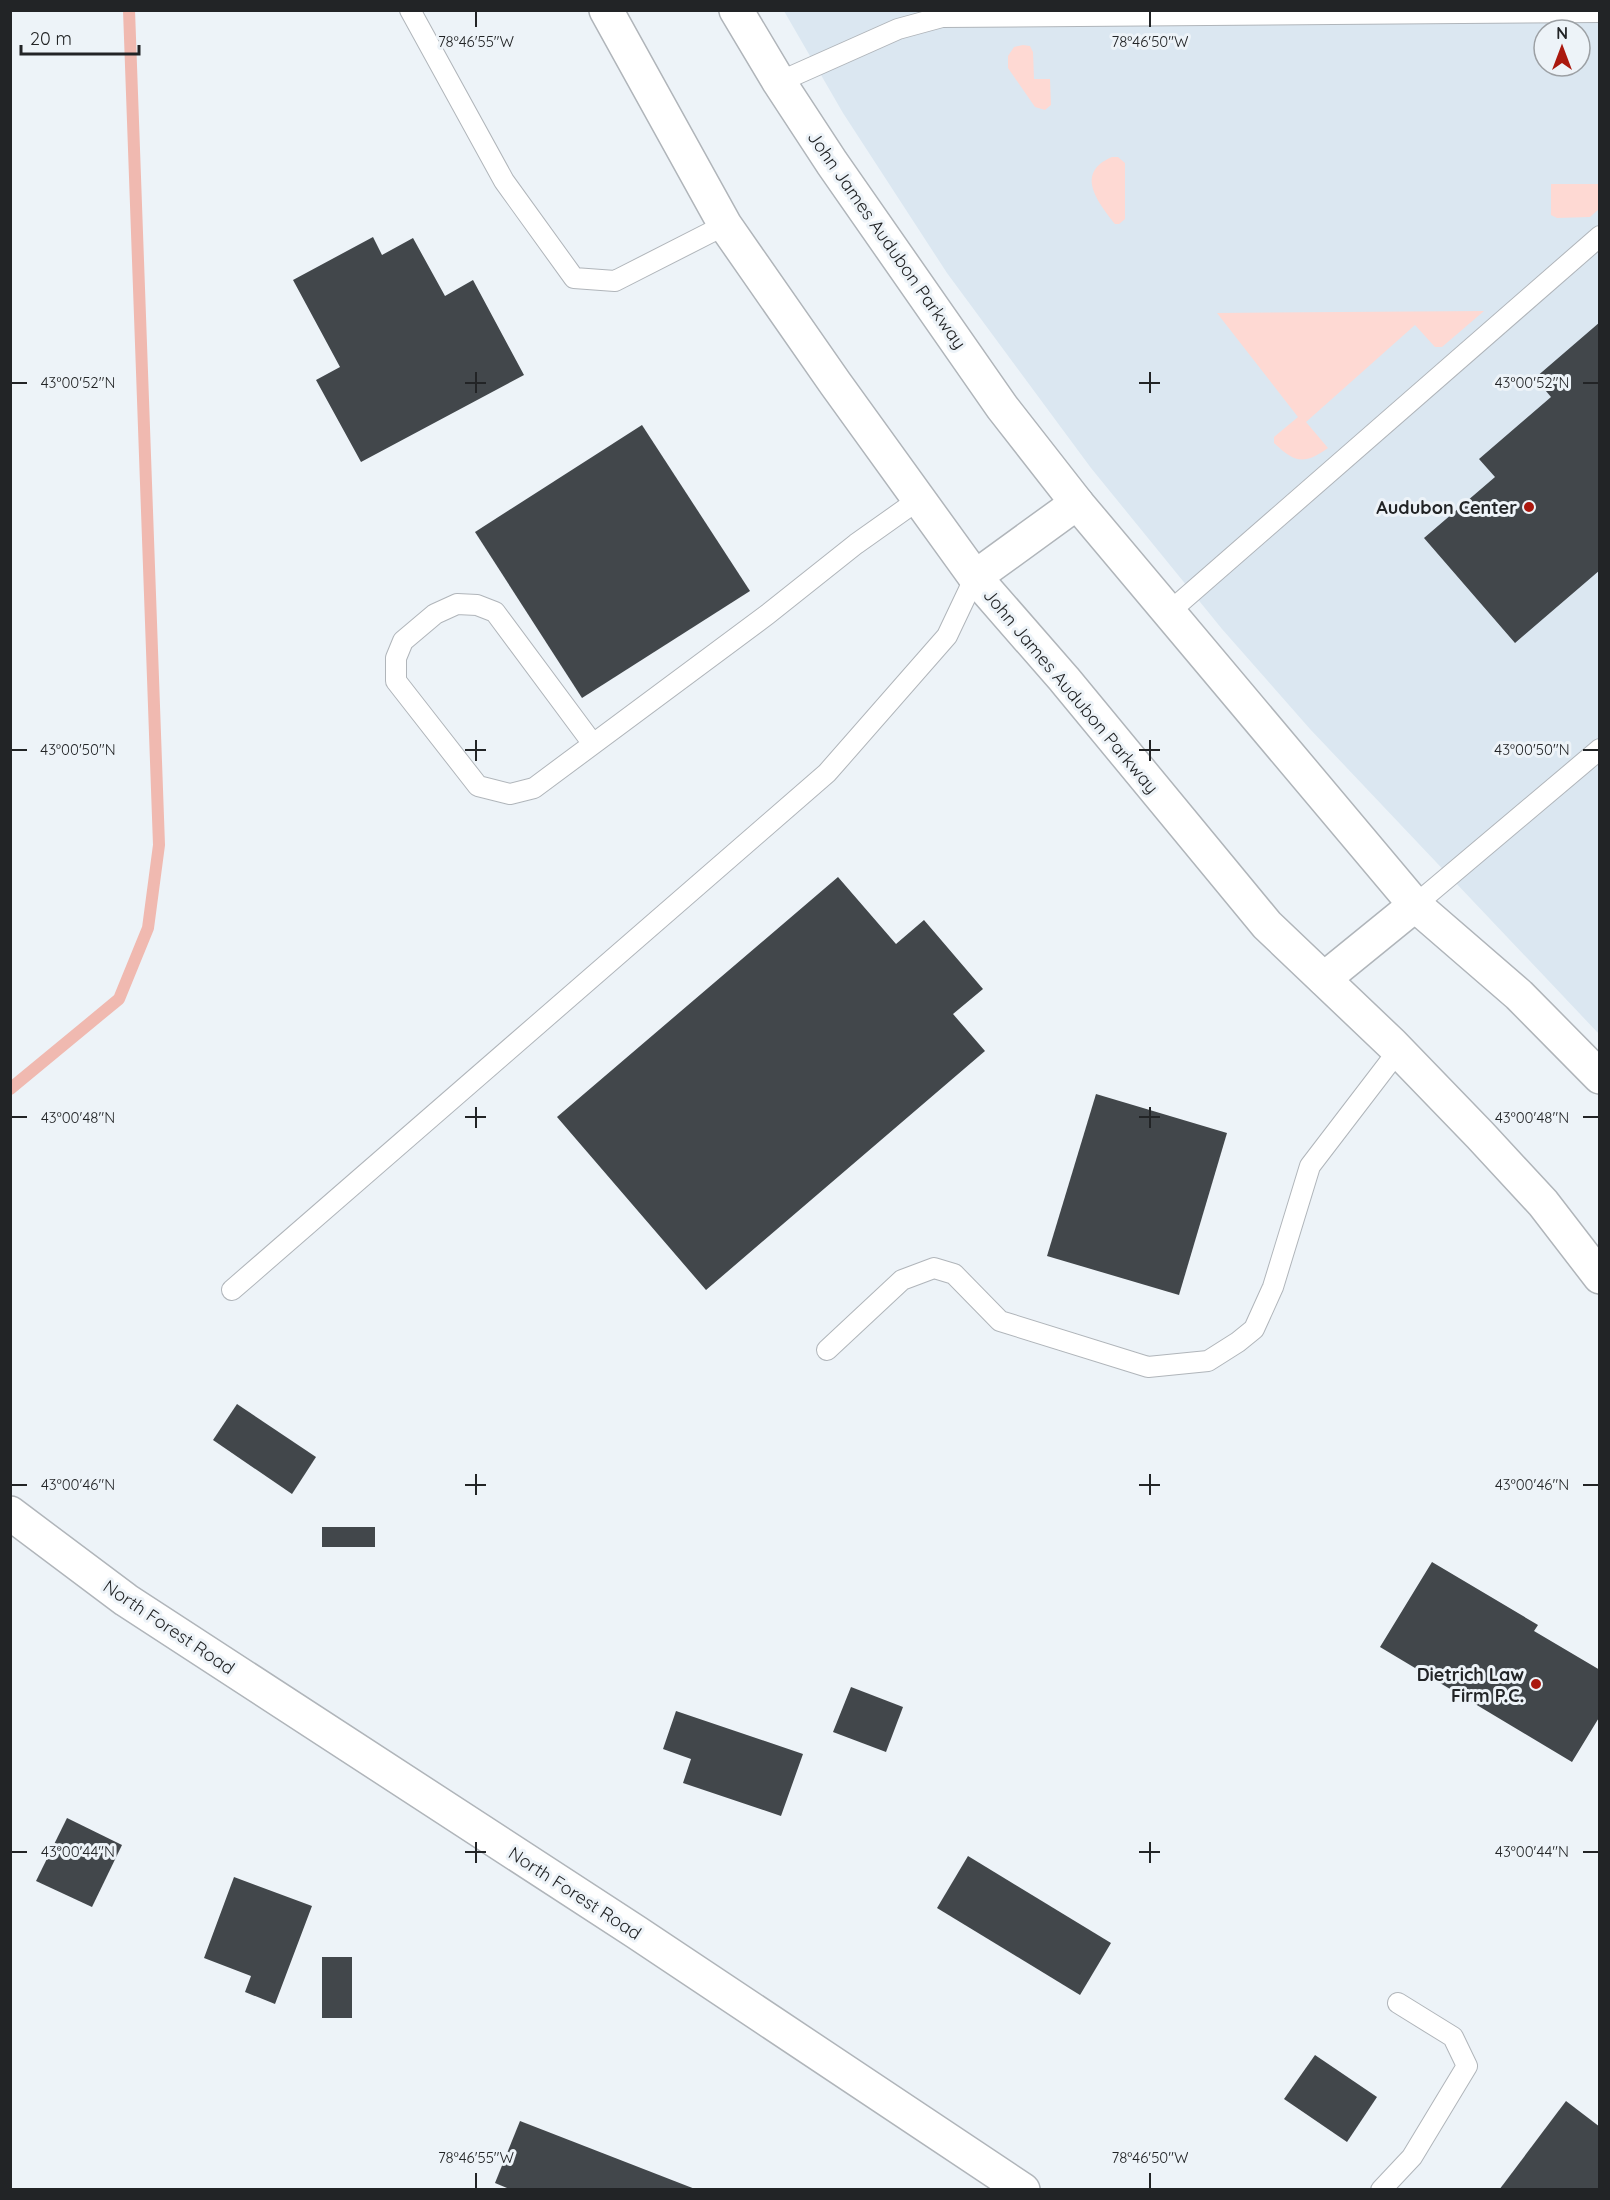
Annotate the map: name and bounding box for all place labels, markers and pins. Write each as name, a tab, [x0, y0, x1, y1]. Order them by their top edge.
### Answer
place label: Audubon Center	[1376, 496, 1517, 519]
marker: Audubon Center	[1522, 500, 1536, 514]
place label: Dietrich Law Firm P.C.	[1417, 1663, 1524, 1707]
marker: Dietrich Law Firm P.C.	[1529, 1677, 1543, 1691]

